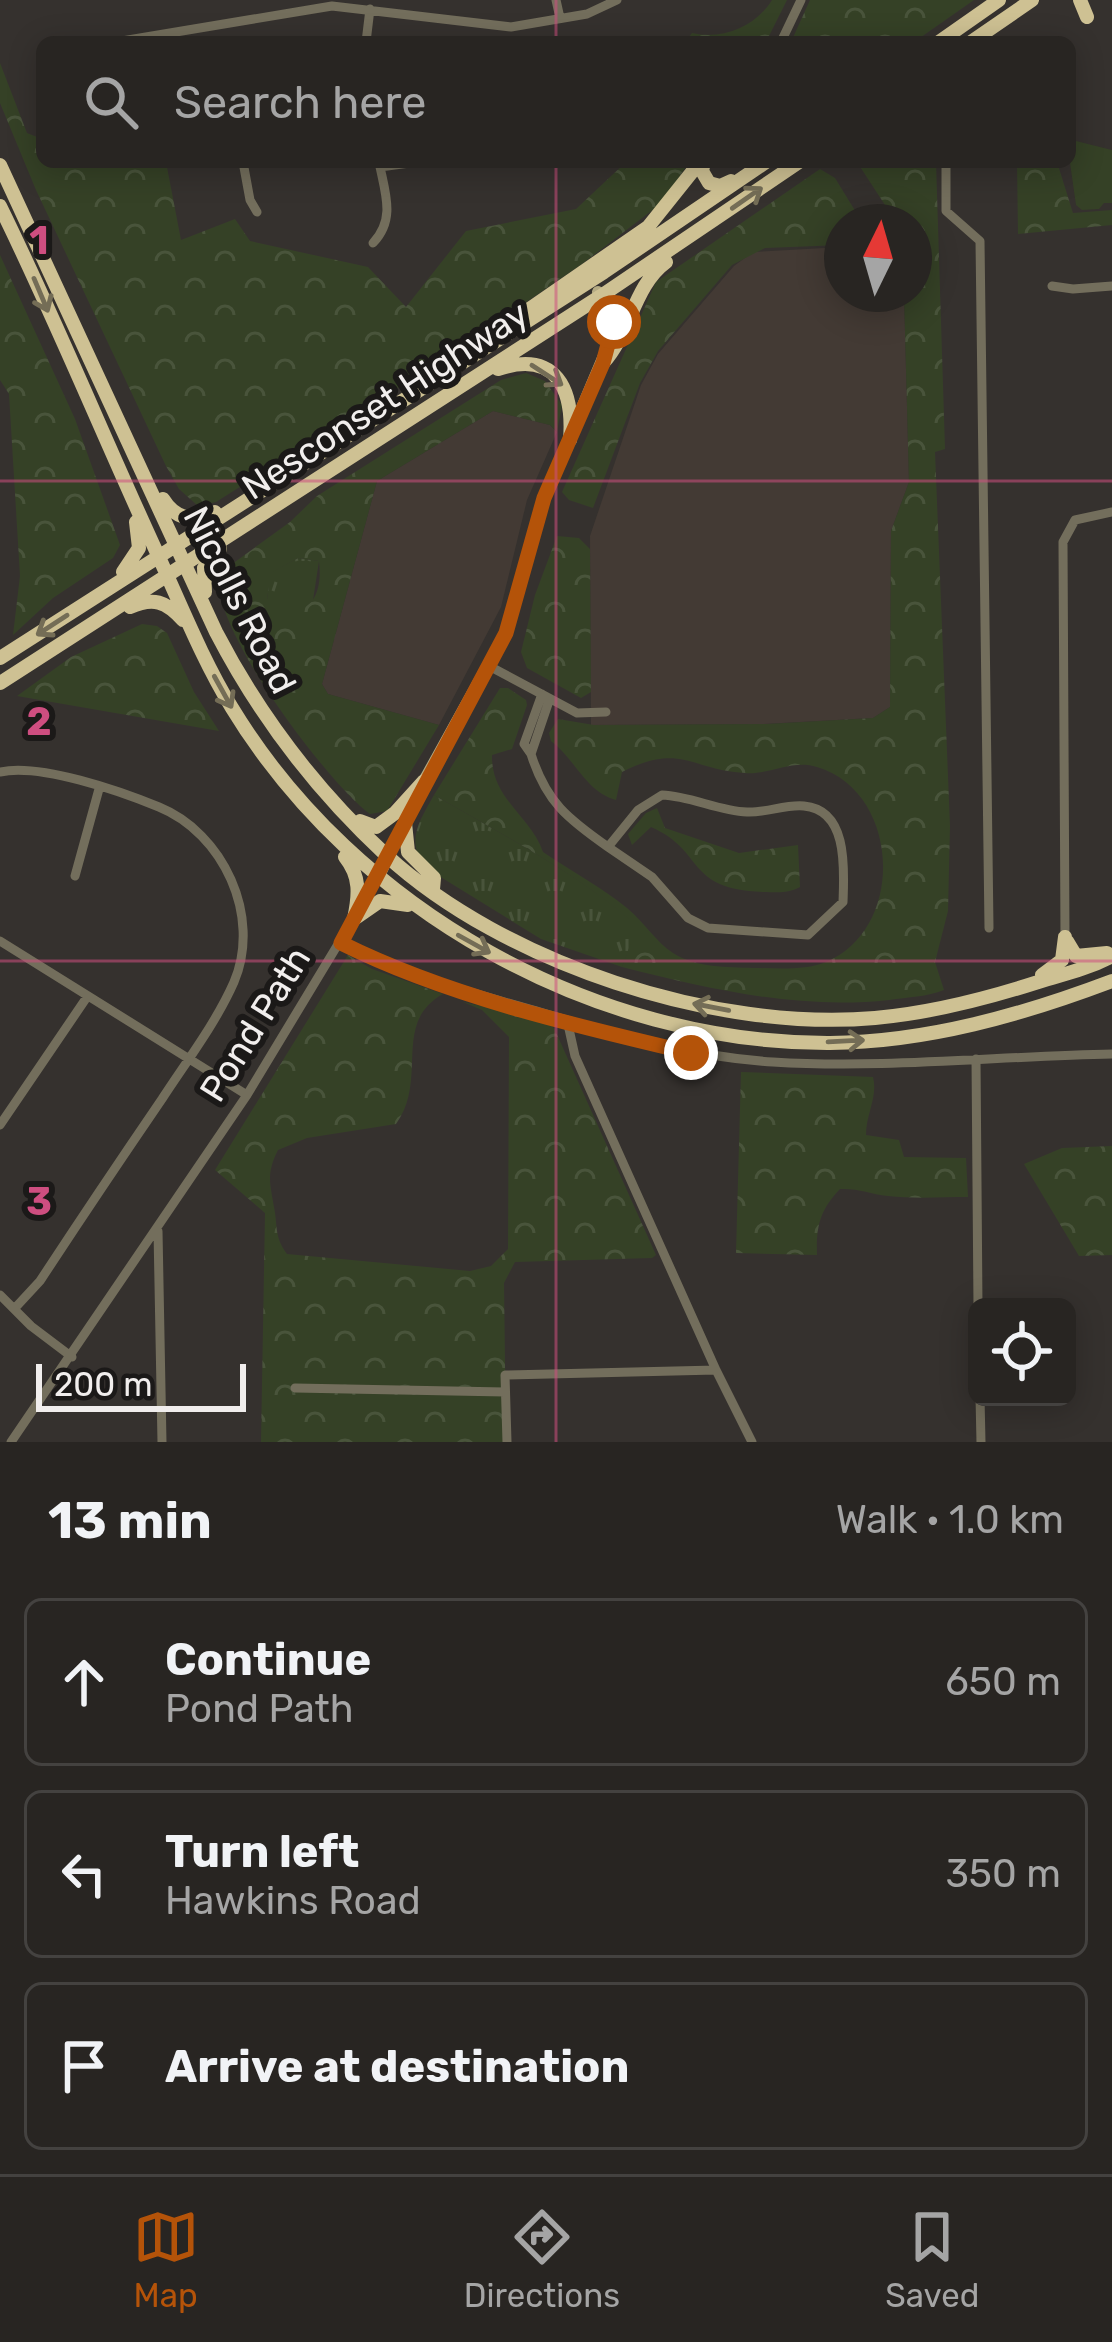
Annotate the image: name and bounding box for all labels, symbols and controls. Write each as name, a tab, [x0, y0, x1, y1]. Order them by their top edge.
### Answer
search box	[36, 36, 1076, 168]
icon: search	[78, 69, 144, 135]
text: Search here	[174, 76, 426, 129]
one-way arrow	[730, 186, 763, 211]
north arrow	[824, 204, 932, 312]
text: 1	[29, 218, 49, 264]
one-way arrow	[32, 277, 54, 313]
street label: Nesconset Highway	[234, 291, 536, 509]
route start	[587, 295, 641, 349]
one-way arrow	[529, 363, 563, 387]
street label: Nicolls Road	[174, 499, 306, 701]
one-way arrow	[36, 612, 70, 637]
one-way arrow	[212, 673, 235, 708]
text: 2	[26, 699, 52, 745]
one-way arrow	[456, 932, 491, 956]
street label: Pond Path	[191, 939, 319, 1109]
one-way arrow	[692, 995, 731, 1018]
route end	[664, 1026, 718, 1080]
one-way arrow	[826, 1030, 865, 1053]
text: 3	[26, 1179, 52, 1225]
map controls	[968, 1298, 1076, 1406]
button: locate	[968, 1298, 1076, 1406]
scale bar	[36, 1358, 246, 1411]
text: 200 m	[54, 1365, 153, 1404]
text: 13 min	[48, 1490, 212, 1551]
text: Walk · 1.0 km	[836, 1497, 1064, 1543]
text: Continue	[165, 1633, 371, 1686]
icon: ahead	[51, 1649, 117, 1715]
text: 650 m	[945, 1659, 1061, 1705]
text: Pond Path	[165, 1686, 354, 1732]
text: Turn left	[165, 1825, 359, 1878]
icon: left	[51, 1841, 117, 1907]
text: 350 m	[945, 1851, 1061, 1897]
text: Hawkins Road	[165, 1878, 421, 1924]
icon: arrive	[51, 2033, 117, 2099]
text: Arrive at destination	[165, 2040, 630, 2093]
tab: Map	[133, 2204, 199, 2315]
tab: Directions	[464, 2204, 620, 2315]
tab: Saved	[885, 2204, 979, 2315]

